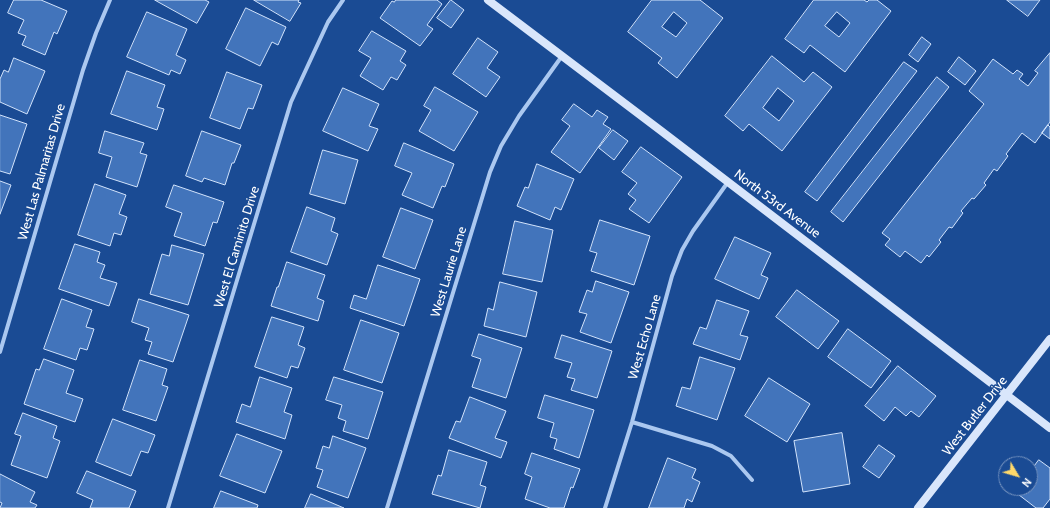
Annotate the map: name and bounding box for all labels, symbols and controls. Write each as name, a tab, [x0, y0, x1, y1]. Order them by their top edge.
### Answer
street label: West Las Palmaritas Drive	[15, 102, 69, 242]
street label: North 53rd Avenue	[731, 166, 823, 242]
street label: West El Caminito Drive	[211, 184, 263, 310]
street label: West Laurie Lane	[428, 225, 470, 319]
street label: West Echo Lane	[625, 293, 665, 381]
street label: West Butler Drive	[939, 373, 1011, 459]
north arrow	[998, 456, 1038, 496]
text: N	[1019, 475, 1035, 490]

